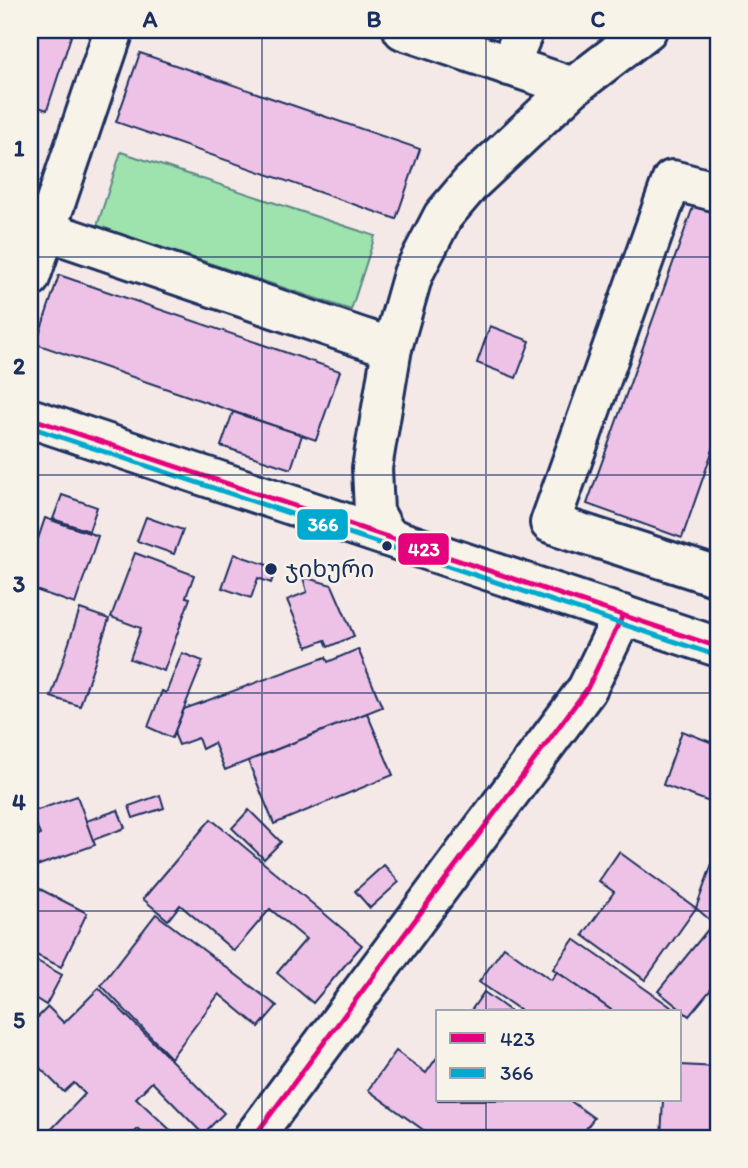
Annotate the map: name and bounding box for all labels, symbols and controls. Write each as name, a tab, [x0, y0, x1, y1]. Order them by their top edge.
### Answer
text: A	[142, 5, 158, 33]
text: B	[367, 5, 382, 33]
text: C	[591, 5, 606, 33]
text: 1	[14, 134, 25, 162]
text: 2	[13, 352, 26, 380]
line badge: 366	[296, 508, 349, 541]
text: 366	[308, 513, 338, 536]
line badge: 423	[397, 532, 450, 566]
text: 423	[408, 538, 440, 561]
unlabelled marker	[380, 539, 394, 553]
place label: ჯიხური	[285, 554, 374, 583]
marker: ჯიხური	[263, 561, 279, 577]
text: 3	[13, 570, 26, 598]
text: 4	[12, 788, 26, 816]
text: 5	[13, 1006, 25, 1034]
legend	[436, 1010, 682, 1102]
text: 423	[500, 1026, 535, 1051]
text: 366	[500, 1060, 534, 1085]

